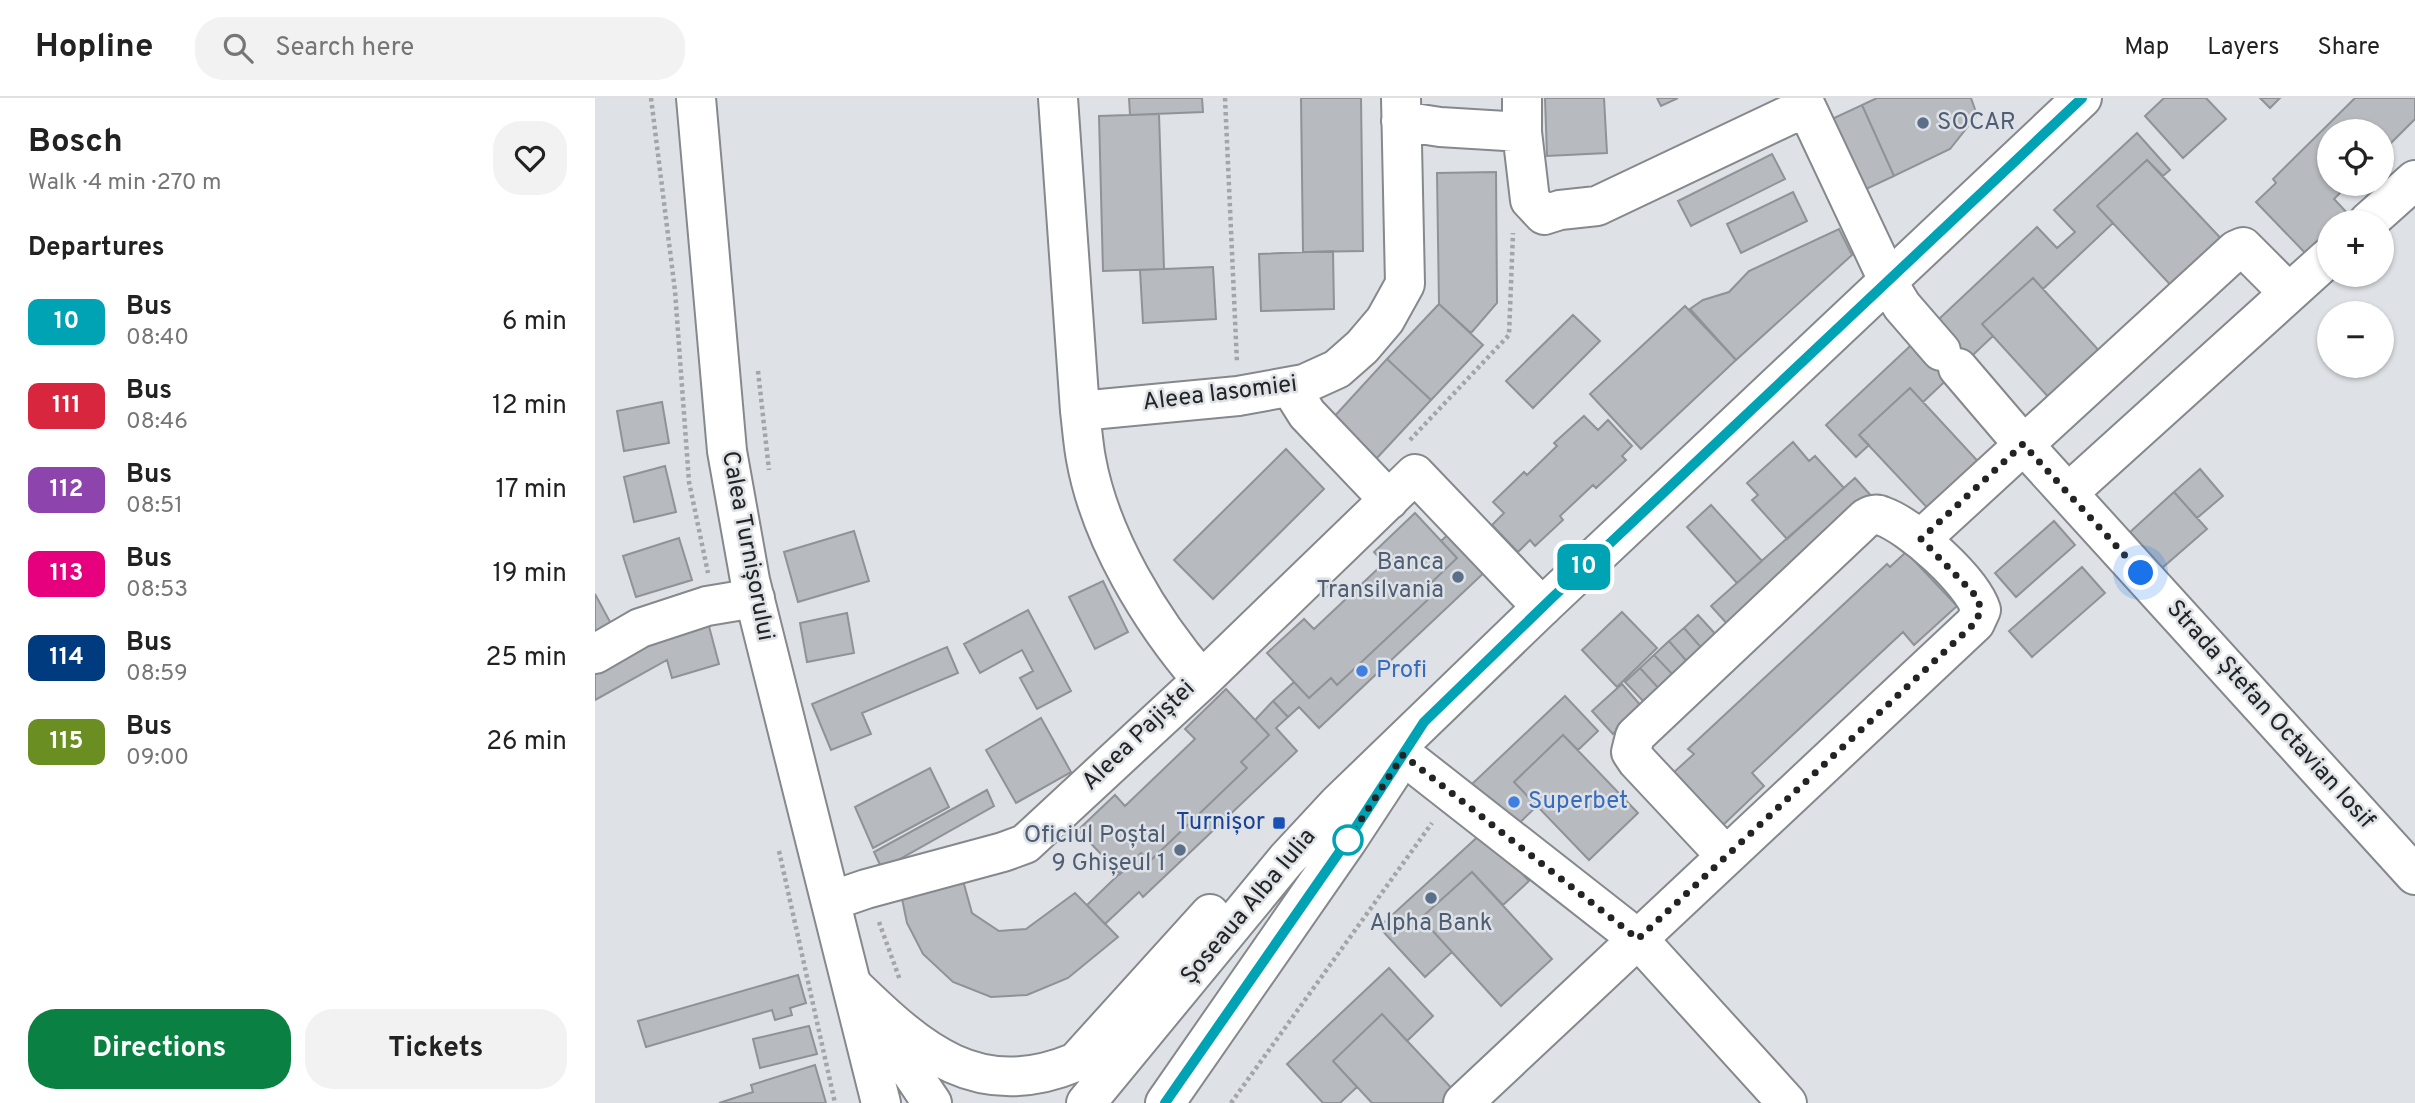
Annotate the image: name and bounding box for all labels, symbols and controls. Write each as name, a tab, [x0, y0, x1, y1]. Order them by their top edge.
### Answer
search box	[195, 17, 685, 80]
text: Hopline	[35, 27, 153, 69]
icon: search	[219, 29, 257, 67]
text: Search here	[275, 32, 414, 65]
text: Map	[2124, 33, 2169, 63]
text: Layers	[2207, 33, 2279, 63]
text: Share	[2317, 33, 2380, 63]
place label: SOCAR	[1937, 108, 2016, 138]
marker: SOCAR	[1915, 115, 1931, 131]
map controls	[2317, 119, 2394, 378]
button: locate	[2317, 119, 2394, 196]
button: heart	[493, 121, 567, 195]
text: Bosch	[28, 122, 123, 164]
text: Walk · 4 min · 270 m	[28, 169, 221, 198]
button: +	[2317, 210, 2394, 287]
text: Departures	[28, 232, 165, 265]
text: Bus	[126, 291, 172, 324]
button: −	[2317, 301, 2394, 378]
text: 6 min	[502, 306, 567, 339]
text: 10	[54, 307, 79, 337]
text: 08:40	[126, 324, 189, 353]
street label: Aleea Iasomiei	[1141, 370, 1299, 418]
text: Bus	[126, 375, 172, 408]
text: 12 min	[492, 390, 567, 423]
text: 111	[52, 391, 81, 421]
text: 08:46	[126, 408, 188, 437]
street label: Calea Turnișorului	[714, 448, 780, 644]
text: Bus	[126, 459, 172, 492]
text: 17 min	[495, 474, 567, 507]
text: 112	[50, 475, 83, 505]
text: 08:51	[126, 492, 183, 521]
text: Bus	[126, 543, 172, 576]
line badge: 10	[1553, 544, 1615, 590]
place label: Banca Transilvania	[1316, 548, 1444, 606]
text: 10	[1571, 552, 1597, 582]
your location	[2123, 555, 2158, 590]
text: 19 min	[492, 558, 567, 591]
text: 113	[50, 559, 83, 589]
marker: Banca Transilvania	[1450, 569, 1466, 585]
text: 08:53	[126, 576, 188, 605]
street label: Strada Ștefan Octavian Iosif	[2159, 594, 2381, 836]
text: Bus	[126, 627, 172, 660]
text: 25 min	[486, 642, 567, 675]
text: 114	[49, 643, 84, 673]
place label: Profi	[1376, 656, 1427, 686]
text: 08:59	[126, 660, 188, 689]
marker: Profi	[1354, 663, 1370, 679]
street label: Aleea Pajiștei	[1076, 674, 1202, 798]
text: Bus	[126, 711, 172, 744]
text: 26 min	[486, 726, 567, 759]
text: 115	[50, 727, 83, 757]
text: 09:00	[126, 744, 189, 773]
place label: Superbet	[1528, 787, 1628, 817]
marker: Superbet	[1506, 794, 1522, 810]
place label: Turnișor	[1176, 808, 1265, 838]
marker: Turnișor	[1271, 815, 1287, 831]
place label: Oficiul Poștal 9 Ghișeul 1	[1024, 821, 1166, 879]
street label: Șoseaua Alba Iulia	[1175, 823, 1323, 991]
unlabelled marker	[1333, 825, 1363, 855]
marker: Oficiul Poștal 9 Ghișeul 1	[1172, 842, 1188, 858]
marker: Alpha Bank	[1423, 890, 1439, 906]
place label: Alpha Bank	[1369, 909, 1493, 939]
button: Directions	[28, 1009, 291, 1089]
button: Tickets	[305, 1009, 567, 1089]

